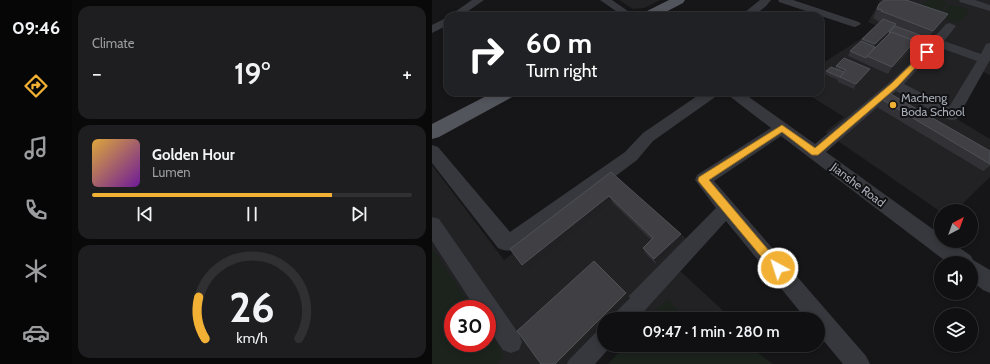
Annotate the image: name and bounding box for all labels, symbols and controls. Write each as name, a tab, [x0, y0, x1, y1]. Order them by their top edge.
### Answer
text: 09:46	[12, 17, 60, 39]
text: 60 m	[526, 26, 592, 60]
icon: right	[460, 28, 512, 80]
text: Climate	[92, 35, 134, 51]
pin	[910, 35, 944, 69]
icon: arrive	[916, 41, 938, 63]
text: 19°	[234, 55, 270, 92]
text: −	[92, 60, 102, 87]
text: +	[402, 60, 412, 87]
text: Turn right	[526, 60, 597, 82]
icon: directions	[22, 72, 50, 100]
place label: Macheng Boda School	[901, 90, 965, 119]
marker: Macheng Boda School	[888, 100, 898, 110]
icon: music	[22, 134, 50, 162]
text: Golden Hour	[152, 146, 235, 164]
street label: Jianshe Road	[827, 159, 888, 210]
text: Lumen	[152, 164, 191, 180]
icon: phone	[22, 196, 50, 224]
icon: previous	[134, 203, 156, 225]
icon: pause	[241, 203, 263, 225]
icon: next	[348, 203, 370, 225]
north arrow	[934, 204, 978, 248]
map controls	[934, 204, 978, 352]
position arrow	[757, 247, 799, 289]
button: sound	[934, 256, 978, 300]
icon: climate	[22, 257, 50, 285]
text: 26	[229, 282, 275, 332]
speed limit sign: 30	[444, 300, 496, 352]
button: layers	[934, 308, 978, 352]
icon: car	[22, 319, 50, 347]
text: 09:47 · 1 min · 280 m	[643, 323, 779, 341]
text: km/h	[236, 329, 268, 347]

